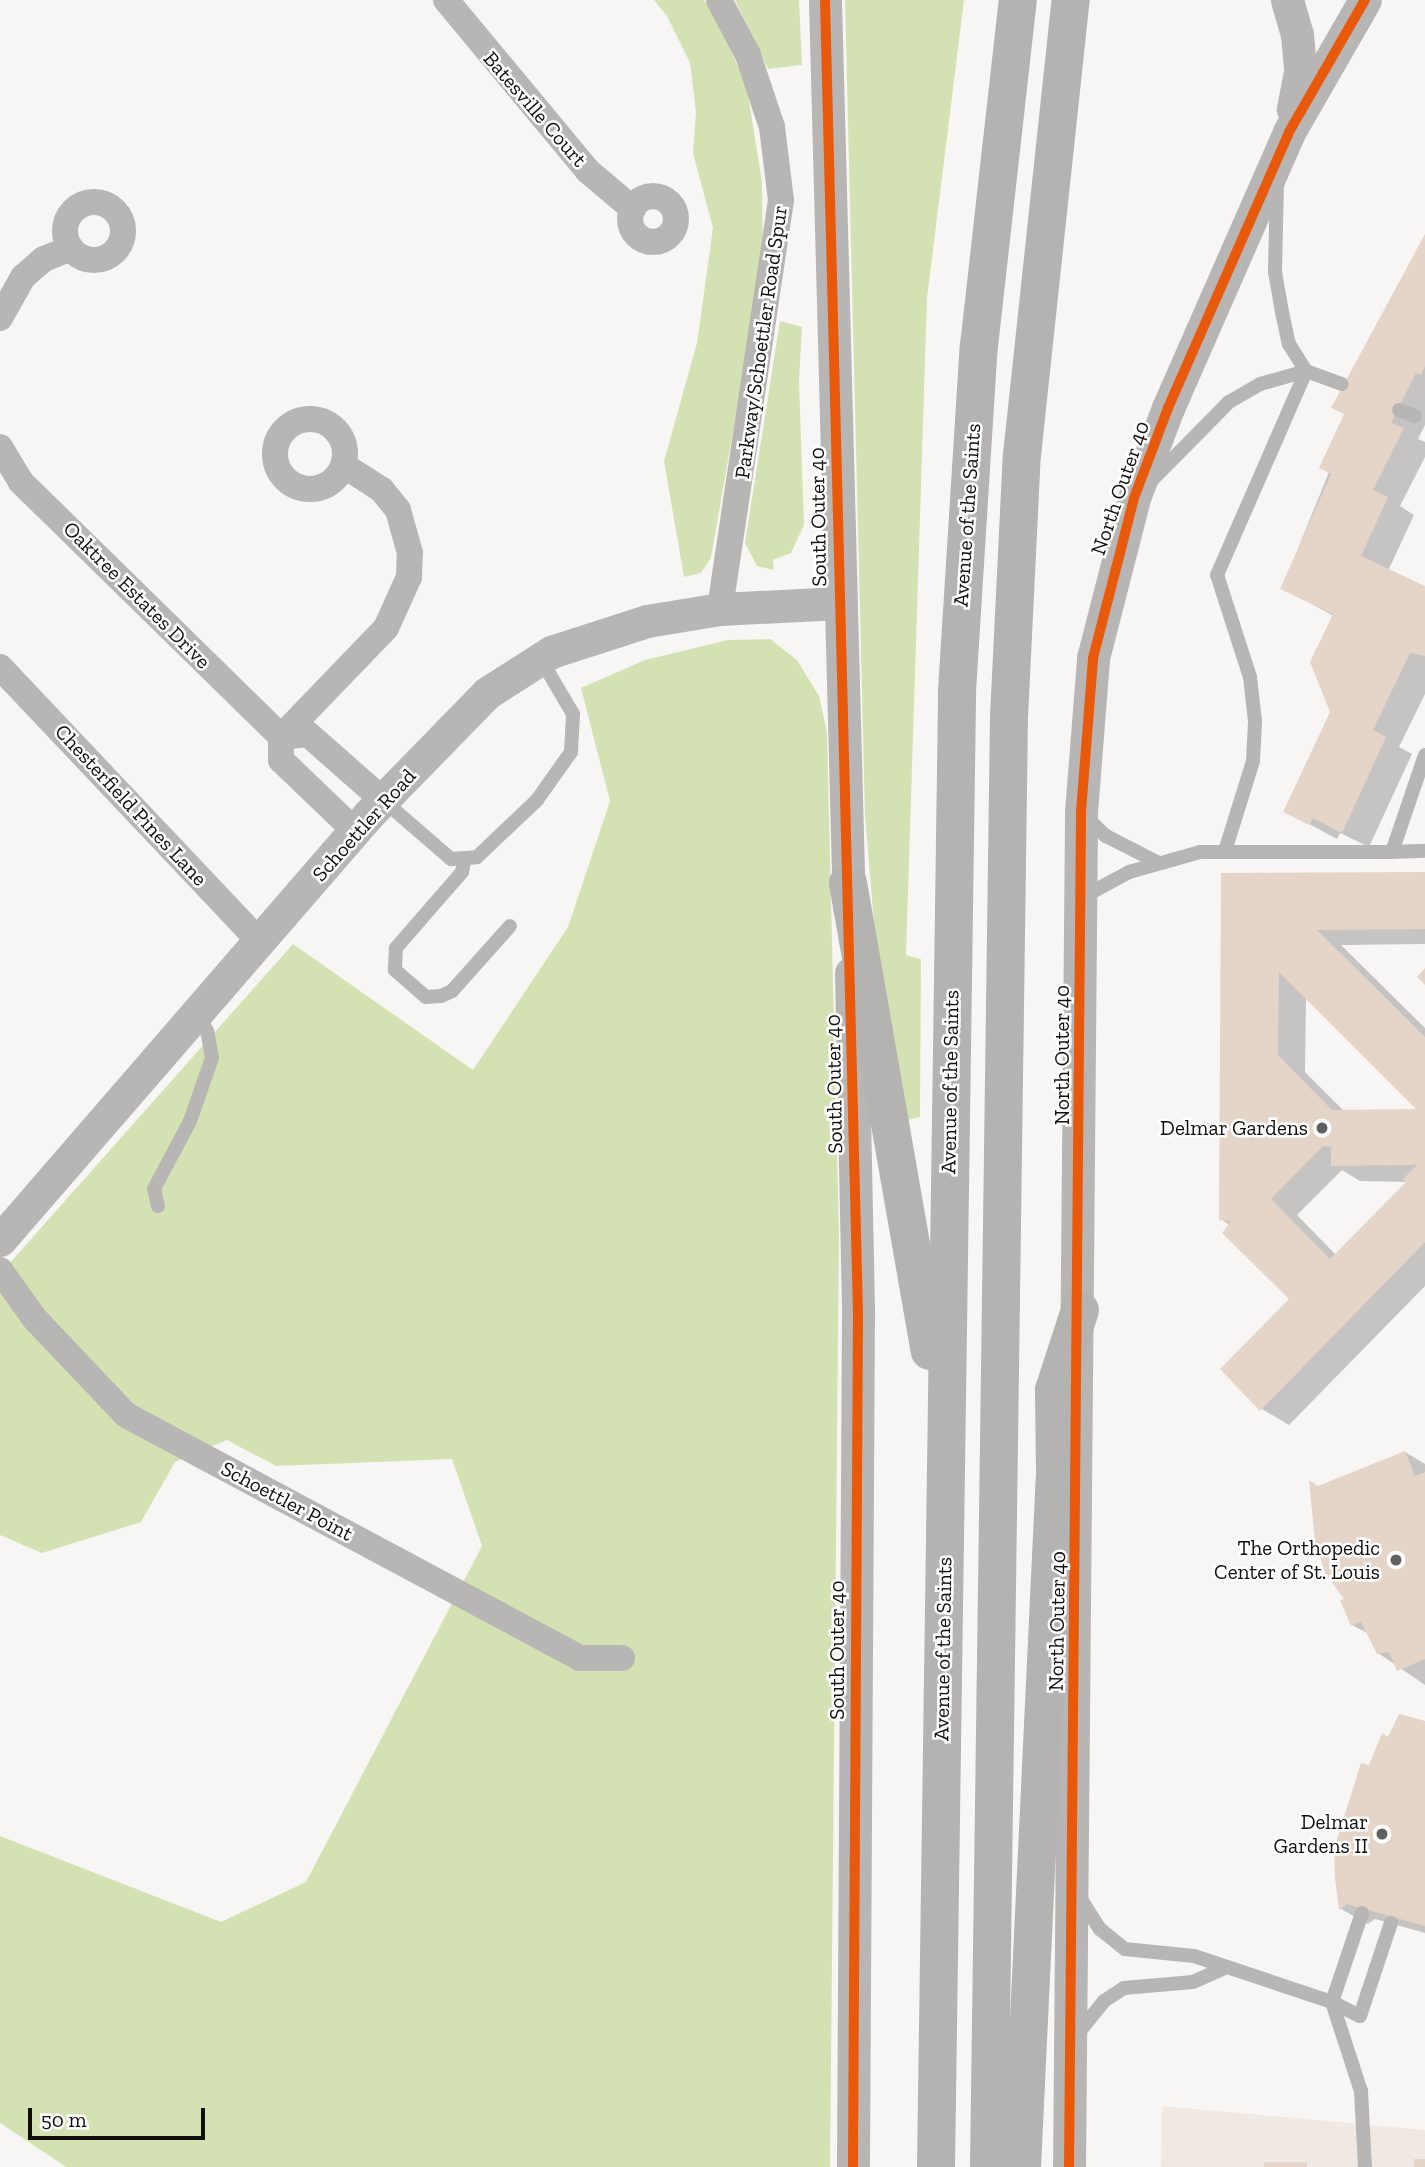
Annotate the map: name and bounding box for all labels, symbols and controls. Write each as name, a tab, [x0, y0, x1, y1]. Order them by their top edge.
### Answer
street label: Batesville Court	[478, 46, 592, 172]
street label: Parkway/Schoettler Road Spur	[729, 204, 793, 480]
street label: North Outer 40	[1085, 417, 1155, 559]
street label: Avenue of the Saints	[948, 422, 986, 608]
street label: South Outer 40	[804, 447, 832, 587]
street label: Oaktree Estates Drive	[58, 516, 216, 674]
street label: Chesterfield Pines Lane	[50, 719, 212, 891]
street label: Schoettler Road	[307, 763, 421, 887]
street label: North Outer 40	[1049, 985, 1075, 1125]
street label: Avenue of the Saints	[936, 990, 964, 1174]
street label: South Outer 40	[820, 1014, 848, 1154]
place label: Delmar Gardens	[1160, 1115, 1308, 1141]
marker: Delmar Gardens	[1314, 1120, 1330, 1136]
street label: Schoettler Point	[217, 1456, 357, 1546]
place label: The Orthopedic Center of St. Louis	[1214, 1535, 1380, 1585]
street label: North Outer 40	[1043, 1550, 1071, 1692]
marker: The Orthopedic Center of St. Louis	[1386, 1550, 1406, 1570]
street label: Avenue of the Saints	[929, 1557, 957, 1741]
street label: South Outer 40	[824, 1580, 850, 1720]
place label: Delmar Gardens II	[1274, 1809, 1368, 1859]
marker: Delmar Gardens II	[1374, 1826, 1390, 1842]
scale bar	[32, 2094, 208, 2138]
text: 50 m	[41, 2107, 87, 2132]

